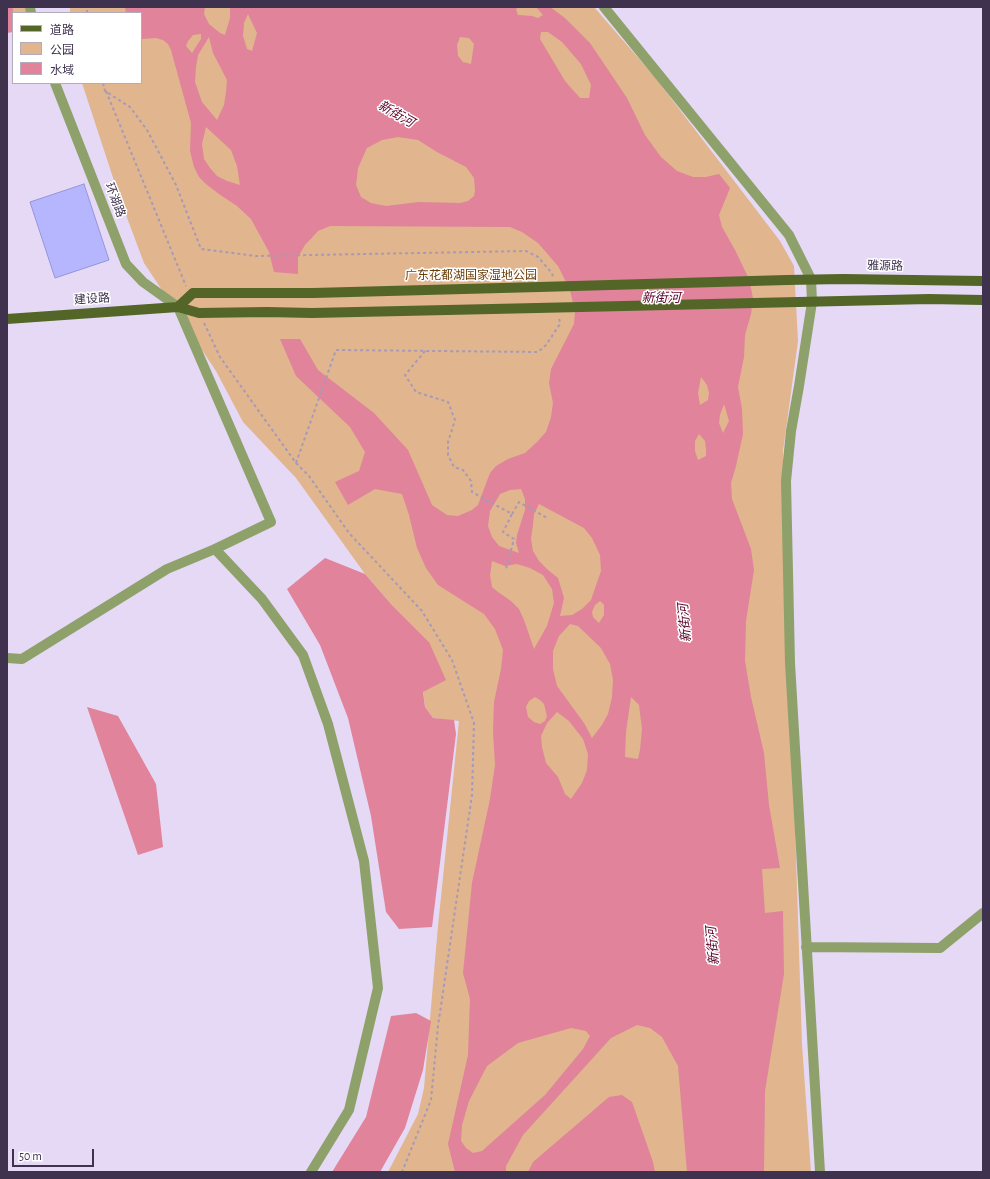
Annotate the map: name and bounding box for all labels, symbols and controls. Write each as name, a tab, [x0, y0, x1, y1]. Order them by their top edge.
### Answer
legend	[12, 12, 142, 84]
text: 道路	[50, 24, 74, 36]
text: 公园	[50, 44, 74, 56]
text: 水域	[50, 64, 74, 76]
water label: 新街河	[375, 97, 417, 131]
street label: 环湖路	[102, 181, 128, 219]
street label: 雅源路	[867, 258, 903, 274]
park label: 广东花都湖国家湿地公园	[405, 268, 537, 282]
water label: 新街河	[642, 290, 680, 306]
street label: 建设路	[74, 291, 110, 307]
water label: 新街河	[676, 603, 694, 643]
water label: 新街河	[704, 926, 722, 966]
scale bar	[14, 1141, 96, 1167]
text: 50 m	[19, 1150, 42, 1162]

